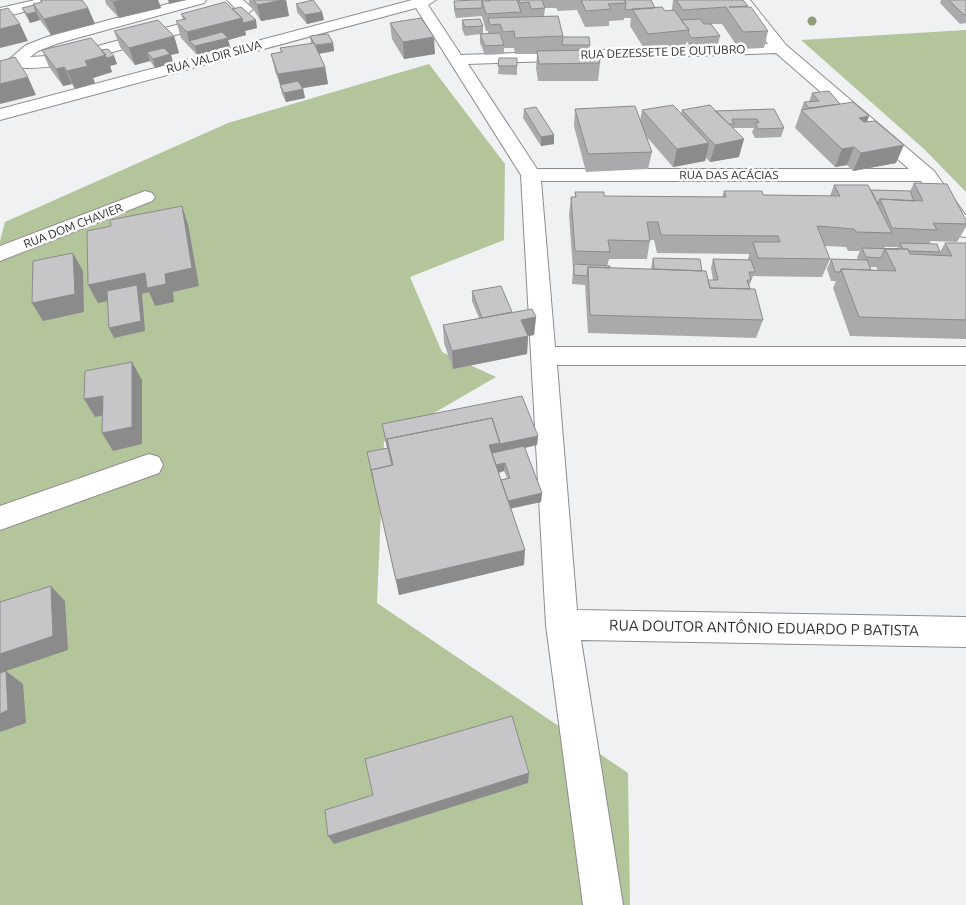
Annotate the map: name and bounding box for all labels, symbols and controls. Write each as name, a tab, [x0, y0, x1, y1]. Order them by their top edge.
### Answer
street label: RUA VALDIR SILVA	[165, 37, 263, 75]
street label: RUA DEZESSETE DE OUTUBRO	[580, 42, 746, 61]
street label: RUA DAS ACÁCIAS	[679, 168, 779, 181]
street label: RUA DOM CHAVIER	[21, 200, 125, 250]
street label: RUA DOUTOR ANTÔNIO EDUARDO P BATISTA	[609, 616, 919, 639]

